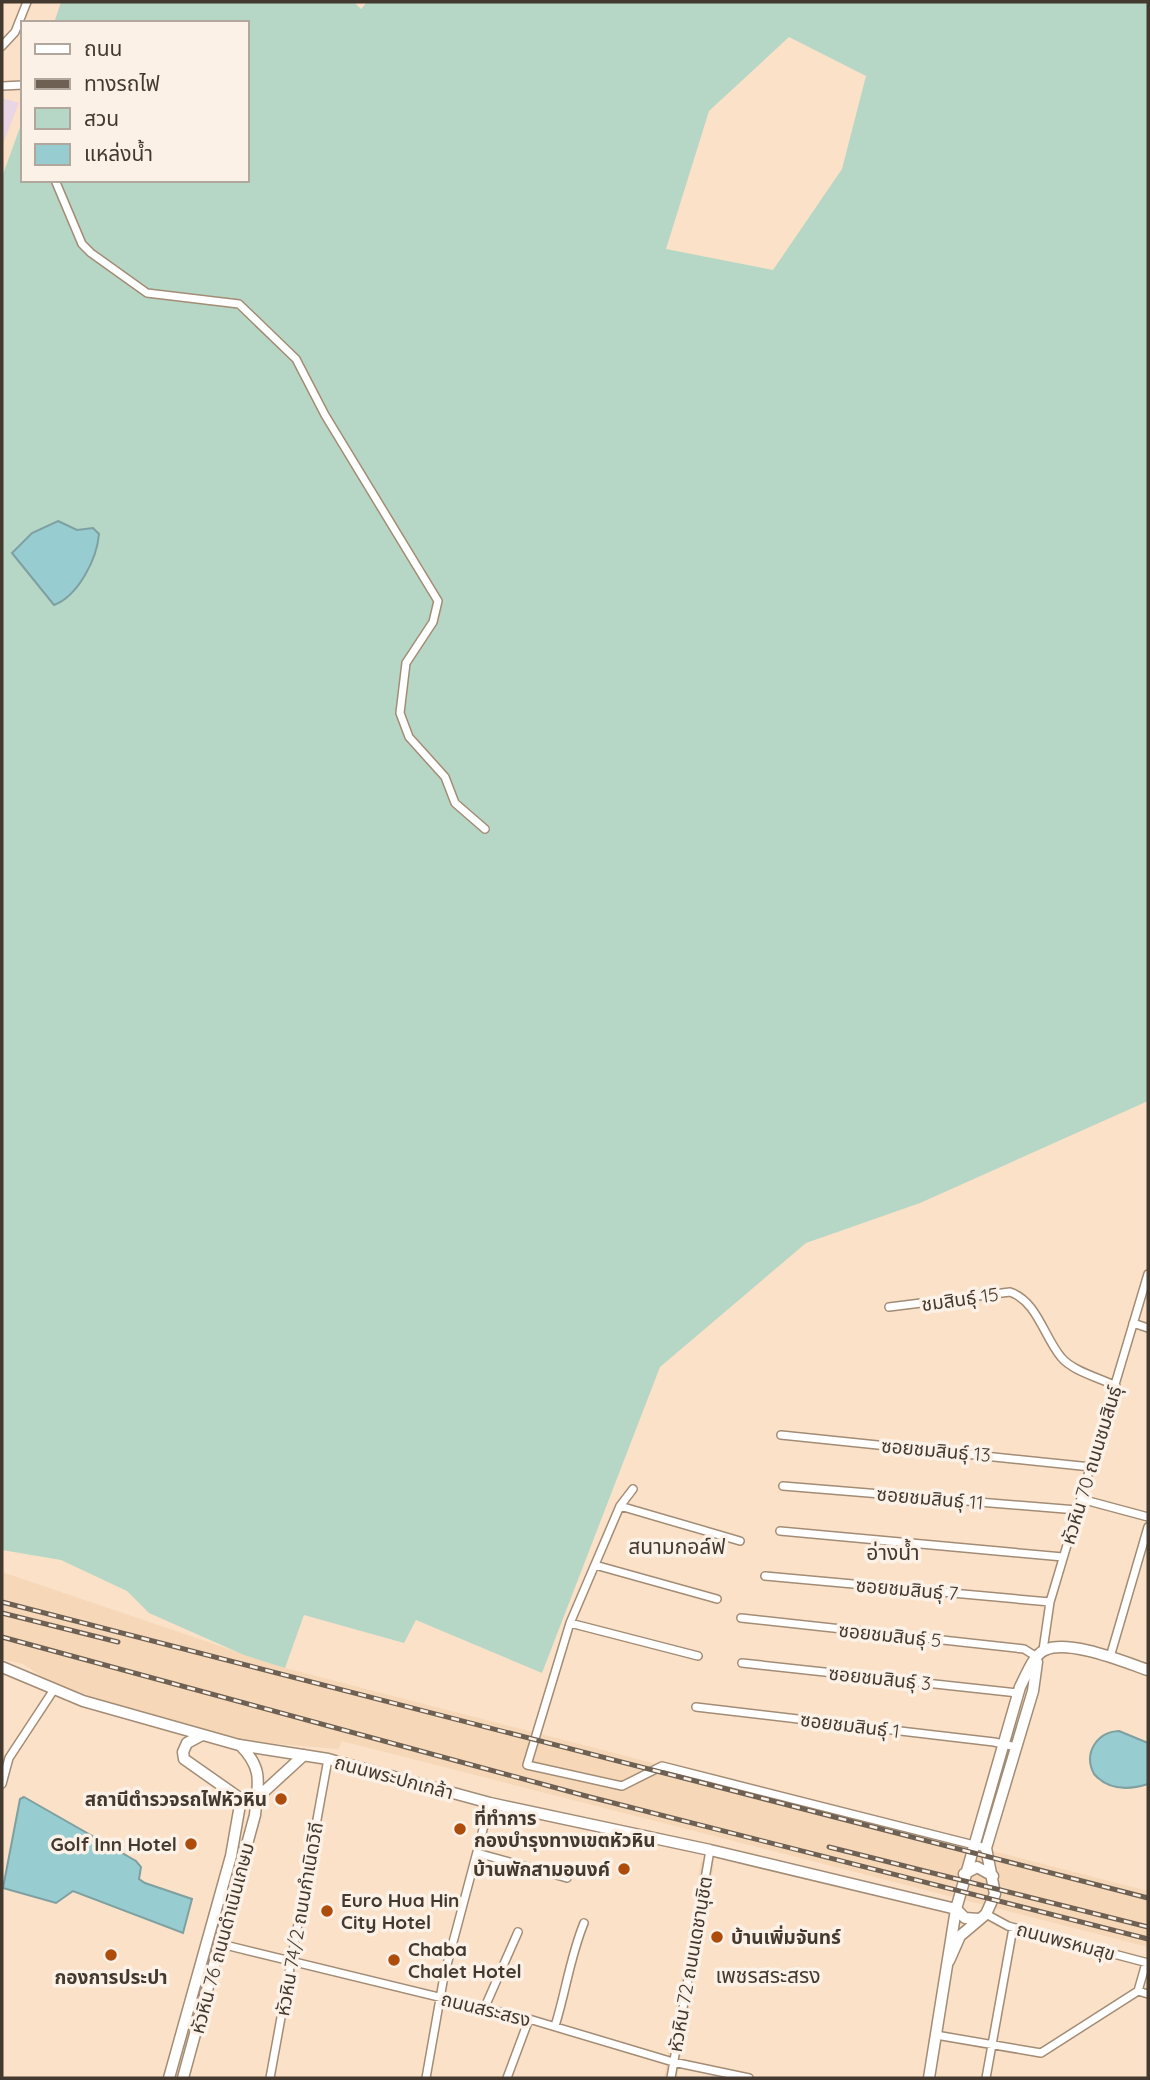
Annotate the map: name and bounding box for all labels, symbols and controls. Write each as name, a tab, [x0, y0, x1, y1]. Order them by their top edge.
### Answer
legend	[21, 21, 248, 182]
text: ถนน	[84, 35, 122, 61]
text: ทางรถไฟ	[84, 70, 160, 96]
text: สวน	[84, 105, 119, 131]
text: แหล่งน้ำ	[84, 139, 153, 166]
street label: ชมสินธุ์ 15	[920, 1282, 1000, 1316]
street label: หัวหิน 70 ถนนชมสินธุ์	[1055, 1383, 1127, 1547]
street label: ซอยชมสินธุ์ 13	[880, 1433, 992, 1467]
street label: ซอยชมสินธุ์ 11	[876, 1481, 984, 1515]
district label: สนามกอล์ฟ	[628, 1533, 726, 1559]
district label: อ่างน้ำ	[866, 1538, 920, 1565]
street label: ซอยชมสินธุ์ 7	[855, 1573, 959, 1605]
street label: ซอยชมสินธุ์ 5	[837, 1618, 943, 1652]
street label: ซอยชมสินธุ์ 3	[828, 1661, 932, 1695]
street label: ซอยชมสินธุ์ 1	[799, 1707, 901, 1743]
street label: ถนนพระปกเกล้า	[332, 1750, 456, 1804]
place label: สถานีตำรวจรถไฟหัวหิน	[85, 1787, 267, 1811]
marker: สถานีตำรวจรถไฟหัวหิน	[273, 1791, 289, 1807]
place label: ที่ทำการ กองบำรุงทางเขตหัวหิน	[474, 1805, 656, 1852]
street label: หัวหิน 74/2 ถนนกำเนิดวิถี	[270, 1820, 328, 2018]
marker: ที่ทำการ กองบำรุงทางเขตหัวหิน	[452, 1821, 468, 1837]
place label: Golf Inn Hotel	[50, 1832, 177, 1856]
marker: Golf Inn Hotel	[183, 1836, 199, 1852]
street label: หัวหิน 76 ถนนดำเนินเกษม	[185, 1840, 259, 2036]
place label: บ้านพักสามอนงค์	[473, 1857, 610, 1881]
marker: บ้านพักสามอนงค์	[616, 1861, 632, 1877]
street label: หัวหิน 72 ถนนเดชานุชิต	[663, 1874, 717, 2054]
place label: Euro Hua Hin City Hotel	[341, 1888, 459, 1934]
marker: Euro Hua Hin City Hotel	[319, 1903, 335, 1919]
street label: ถนนพรหมสุข	[1014, 1916, 1118, 1966]
place label: บ้านเพิ่มจันทร์	[731, 1925, 841, 1949]
marker: บ้านเพิ่มจันทร์	[709, 1929, 725, 1945]
place label: Chaba Chalet Hotel	[408, 1937, 522, 1983]
marker: กองการประปา	[103, 1947, 119, 1963]
marker: Chaba Chalet Hotel	[386, 1952, 402, 1968]
district label: เพชรสระสรง	[715, 1962, 821, 1988]
place label: กองการประปา	[55, 1965, 167, 1989]
street label: ถนนสระสรง	[439, 1986, 533, 2032]

